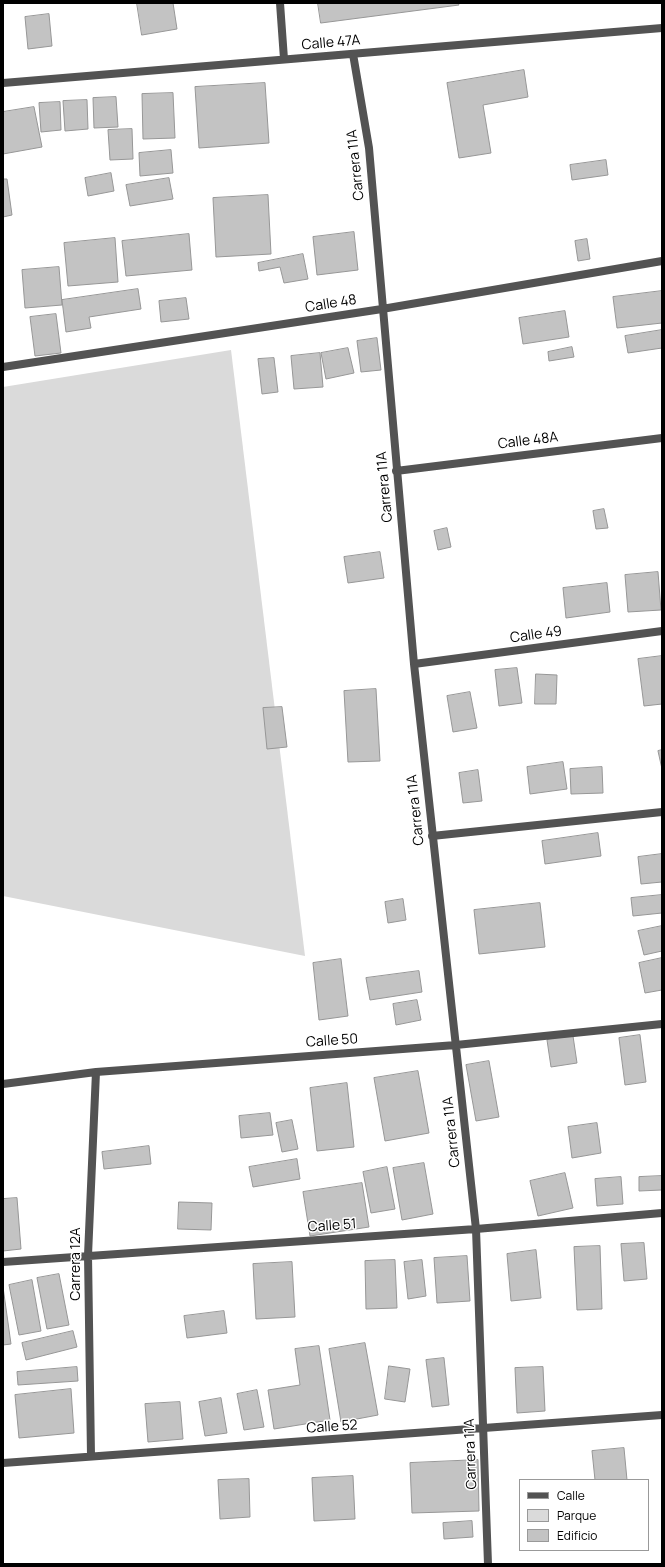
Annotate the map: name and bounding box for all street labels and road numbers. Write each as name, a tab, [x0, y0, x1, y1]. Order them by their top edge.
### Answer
street label: Calle 47A	[301, 32, 361, 54]
street label: Carrera 11A	[344, 129, 368, 201]
street label: Calle 48	[304, 292, 358, 316]
street label: Calle 48A	[497, 429, 559, 453]
street label: Carrera 11A	[374, 451, 396, 523]
street label: Calle 49	[509, 623, 563, 647]
street label: Carrera 11A	[404, 774, 428, 846]
street label: Calle 50	[306, 1031, 358, 1051]
street label: Carrera 11A	[440, 1096, 464, 1168]
street label: Calle 51	[307, 1216, 357, 1236]
street label: Carrera 12A	[68, 1227, 84, 1301]
street label: Calle 52	[306, 1417, 358, 1437]
street label: Carrera 11A	[461, 1418, 481, 1490]

